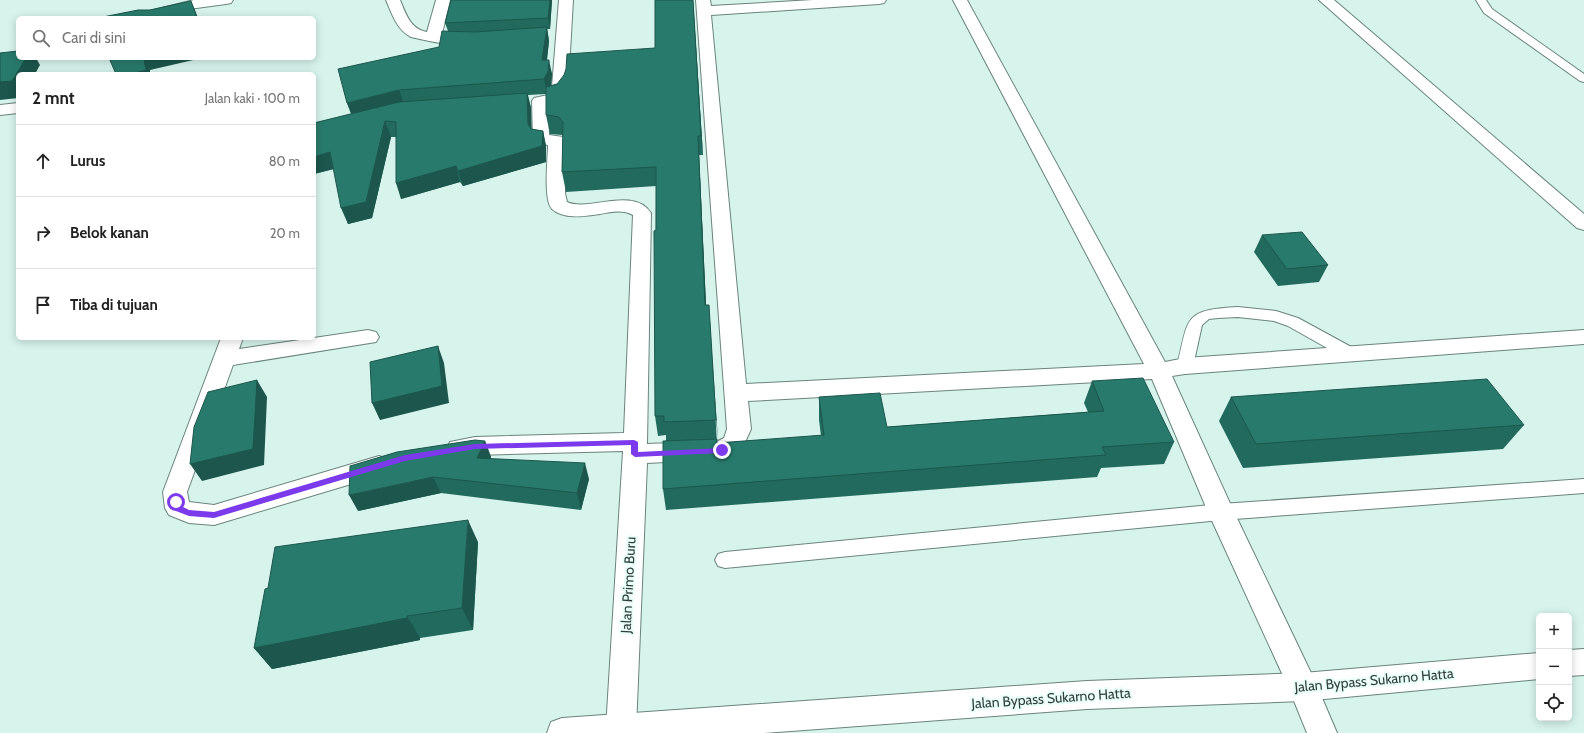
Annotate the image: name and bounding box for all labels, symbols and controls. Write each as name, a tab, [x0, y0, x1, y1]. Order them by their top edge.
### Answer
search box	[16, 16, 316, 60]
icon: search	[30, 27, 52, 49]
text: Cari di sini	[62, 29, 126, 47]
text: 2 mnt	[32, 88, 75, 108]
text: Jalan kaki · 100 m	[205, 90, 300, 106]
icon: ahead	[32, 150, 54, 172]
text: Lurus	[70, 152, 105, 170]
text: 80 m	[269, 153, 300, 169]
icon: right	[32, 222, 54, 244]
text: Belok kanan	[70, 224, 149, 242]
text: 20 m	[270, 225, 300, 241]
icon: arrive	[32, 294, 54, 316]
text: Tiba di tujuan	[70, 296, 158, 314]
route end	[713, 441, 731, 459]
route start	[167, 493, 185, 511]
street label: Jalan Primo Buru	[616, 536, 640, 635]
map controls	[1536, 613, 1572, 721]
button: +	[1536, 613, 1572, 649]
button: −	[1536, 649, 1572, 685]
street label: Jalan Bypass Sukarno Hatta	[1293, 664, 1454, 696]
street label: Jalan Bypass Sukarno Hatta	[970, 683, 1131, 713]
button: locate	[1536, 685, 1572, 721]

